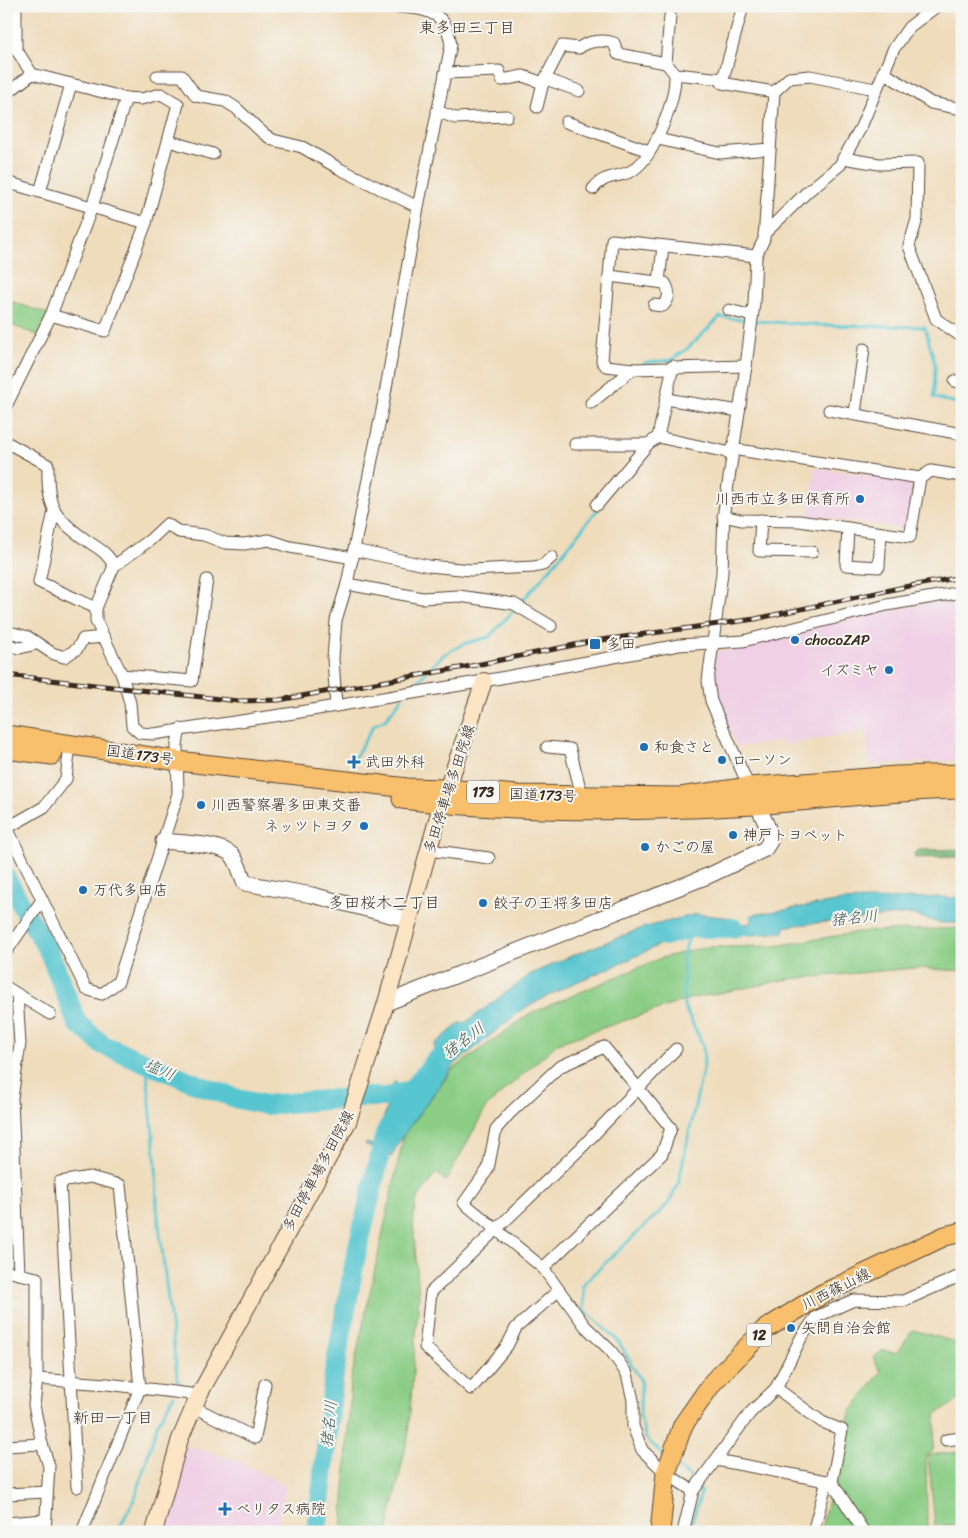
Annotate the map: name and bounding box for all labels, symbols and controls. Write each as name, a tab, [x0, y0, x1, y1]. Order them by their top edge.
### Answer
district label: 東多田三丁目	[419, 13, 515, 42]
place label: 川西市立多田保育所	[715, 486, 850, 512]
marker: 川西市立多田保育所	[854, 493, 866, 505]
place label: chocoZAP	[805, 627, 870, 653]
place label: 多田	[606, 631, 636, 657]
marker: chocoZAP	[789, 634, 801, 646]
marker: 多田	[588, 637, 602, 651]
place label: イズミヤ	[820, 657, 879, 683]
marker: イズミヤ	[883, 664, 895, 676]
street label: 多田停車場多田院線	[416, 721, 482, 857]
place label: 和食さと	[654, 734, 714, 760]
street label: 国道173号	[104, 737, 176, 773]
marker: 和食さと	[638, 741, 650, 753]
place label: ローソン	[732, 747, 792, 773]
place label: 武田外科	[365, 749, 425, 775]
marker: ローソン	[716, 754, 728, 766]
marker: 武田外科	[347, 755, 361, 769]
road number: 173	[467, 780, 499, 804]
street label: 国道173号	[508, 781, 578, 809]
place label: 川西警察署多田東交番	[211, 792, 361, 818]
marker: 川西警察署多田東交番	[195, 799, 207, 811]
place label: ネッツトヨタ	[265, 813, 354, 839]
marker: ネッツトヨタ	[358, 820, 370, 832]
place label: 神戸トヨペット	[743, 822, 848, 848]
marker: 神戸トヨペット	[727, 829, 739, 841]
place label: かごの屋	[655, 834, 715, 860]
marker: かごの屋	[639, 841, 651, 853]
place label: 万代多田店	[93, 877, 168, 903]
marker: 万代多田店	[77, 884, 89, 896]
district label: 多田桜木二丁目	[328, 888, 440, 917]
place label: 餃子の王将多田店	[493, 890, 613, 916]
marker: 餃子の王将多田店	[477, 897, 489, 909]
water label: 猪名川	[829, 901, 879, 934]
water label: 猪名川	[435, 1014, 491, 1066]
water label: 塩川	[139, 1050, 180, 1089]
street label: 多田停車場多田院線	[275, 1105, 361, 1237]
street label: 川西篠山線	[797, 1260, 875, 1318]
place label: 矢問自治会館	[801, 1315, 891, 1341]
marker: 矢問自治会館	[785, 1322, 797, 1334]
road number: 12	[746, 1324, 772, 1346]
water label: 猪名川	[312, 1399, 345, 1449]
district label: 新田一丁目	[73, 1403, 153, 1432]
place label: ベリタス病院	[236, 1496, 326, 1522]
marker: ベリタス病院	[218, 1502, 232, 1516]

